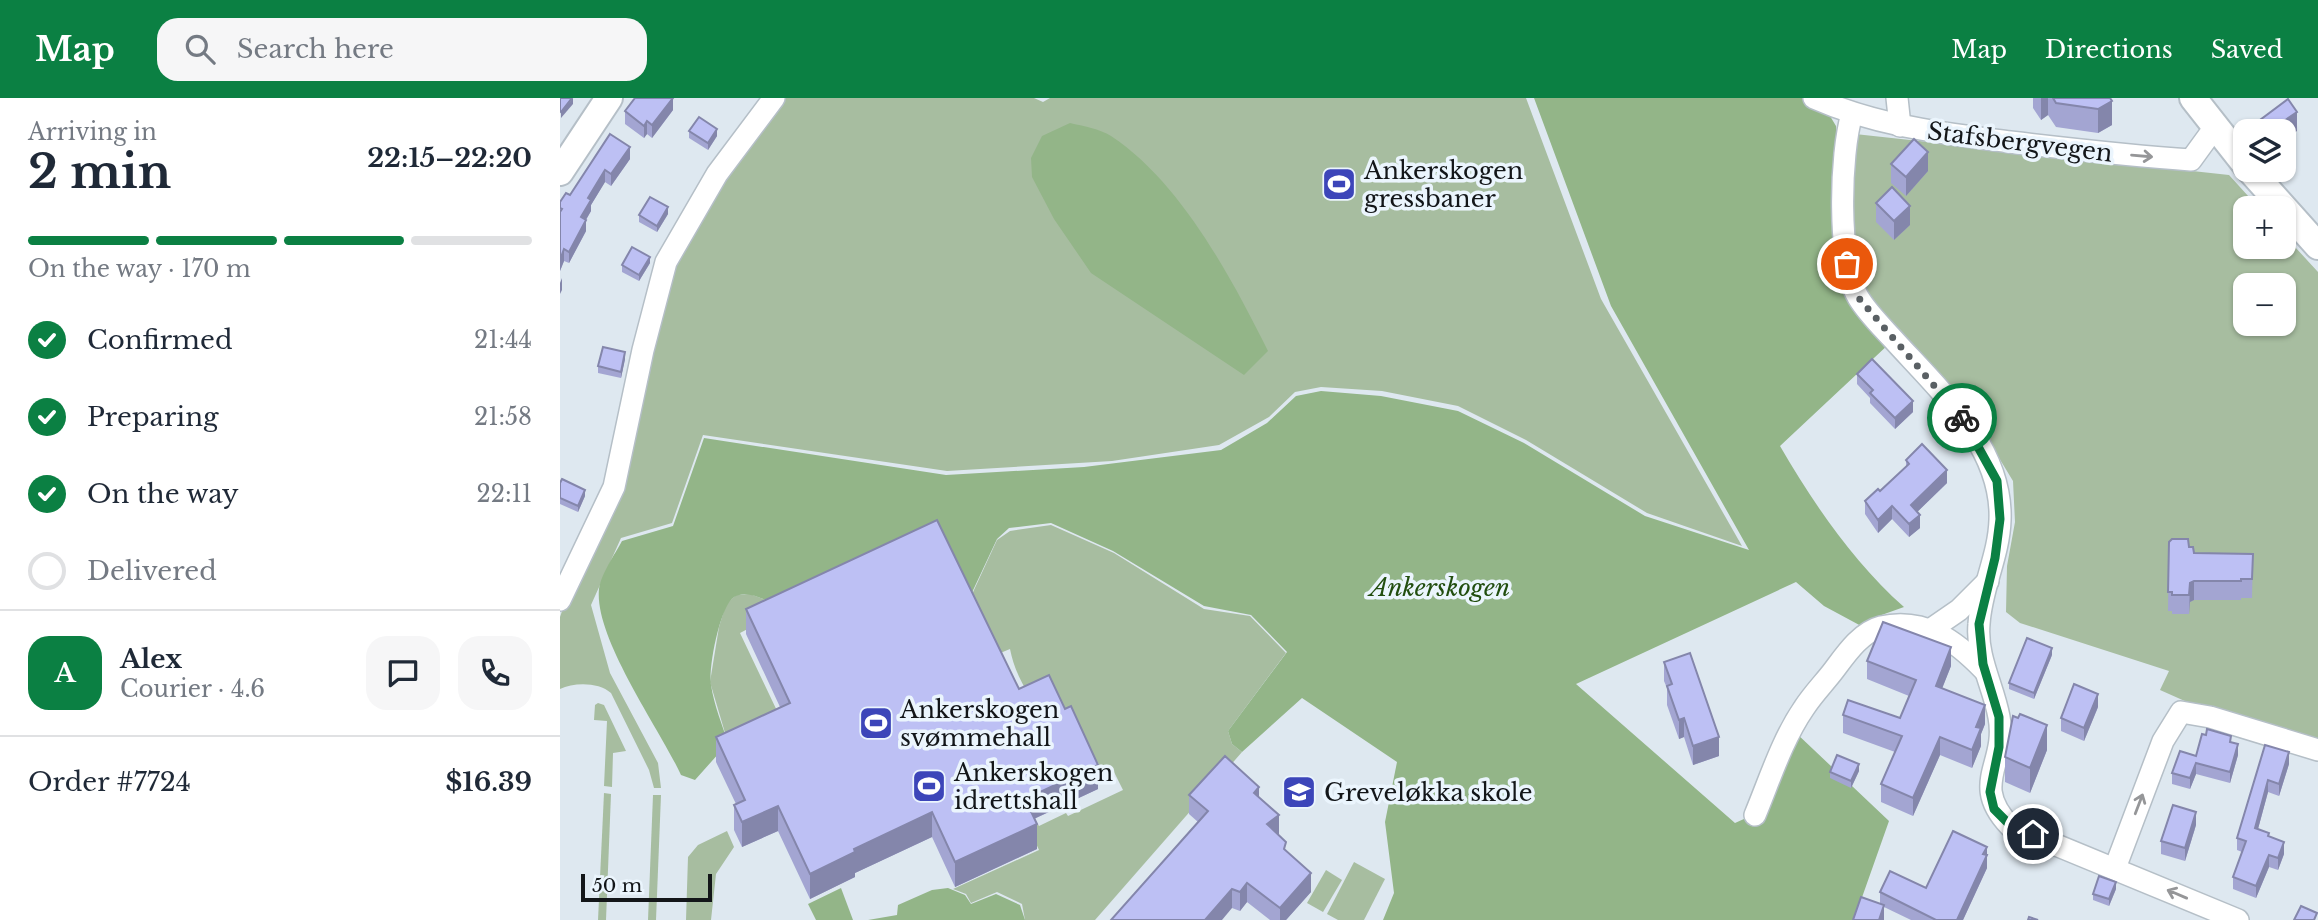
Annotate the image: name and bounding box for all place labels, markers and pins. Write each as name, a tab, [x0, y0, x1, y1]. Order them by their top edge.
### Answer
place label: Ankerskogen gressbaner	[1363, 156, 1523, 213]
sports icon: Ankerskogen gressbaner	[1320, 165, 1358, 203]
pin	[1817, 234, 1877, 294]
place label: Ankerskogen svømmehall	[899, 695, 1059, 752]
sports icon: Ankerskogen svømmehall	[857, 704, 895, 742]
place label: Ankerskogen idrettshall	[953, 758, 1113, 815]
sports icon: Ankerskogen idrettshall	[910, 767, 948, 805]
school or university icon: Greveløkka skole	[1280, 773, 1318, 811]
place label: Greveløkka skole	[1324, 778, 1532, 807]
pin	[2003, 804, 2063, 864]

